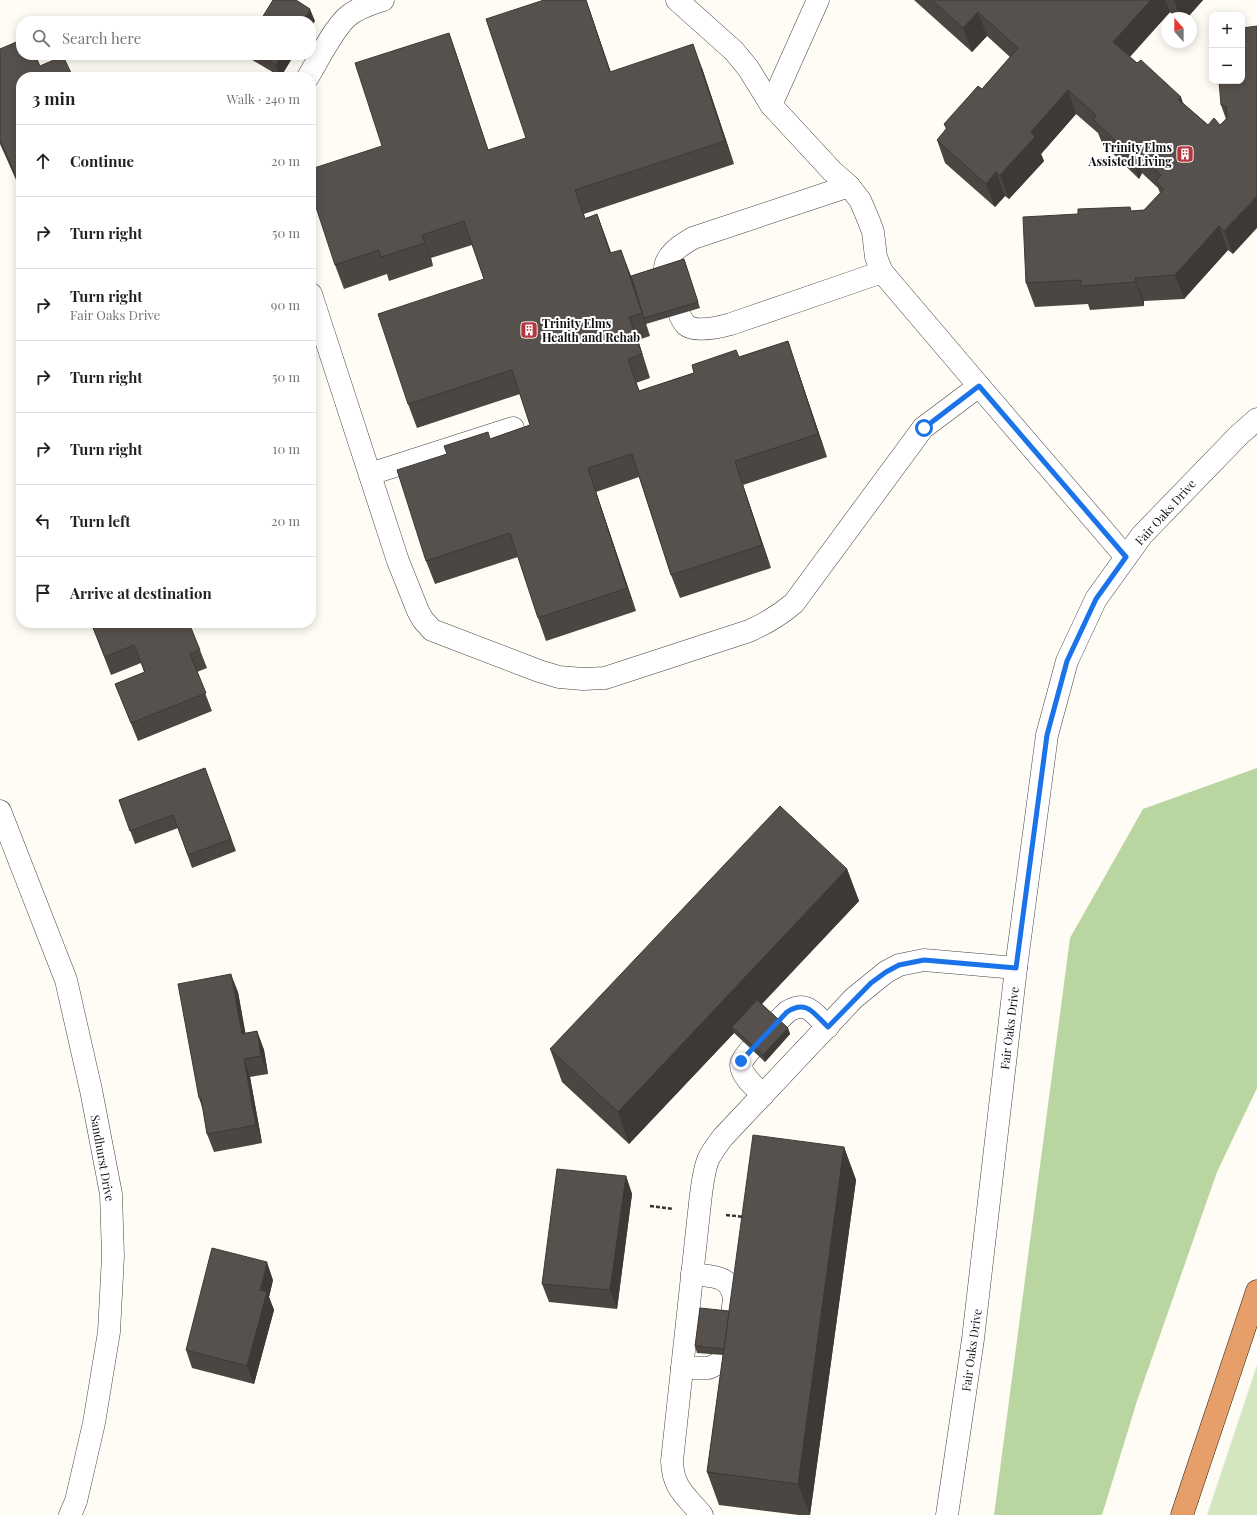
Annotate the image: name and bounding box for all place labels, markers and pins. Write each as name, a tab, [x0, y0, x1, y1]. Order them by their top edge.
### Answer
place label: Trinity Elms Assisted Living	[1088, 139, 1172, 169]
building icon: Trinity Elms Assisted Living	[1175, 144, 1195, 164]
place label: Trinity Elms Health and Rehab	[542, 315, 640, 345]
building icon: Trinity Elms Health and Rehab	[519, 320, 539, 340]

